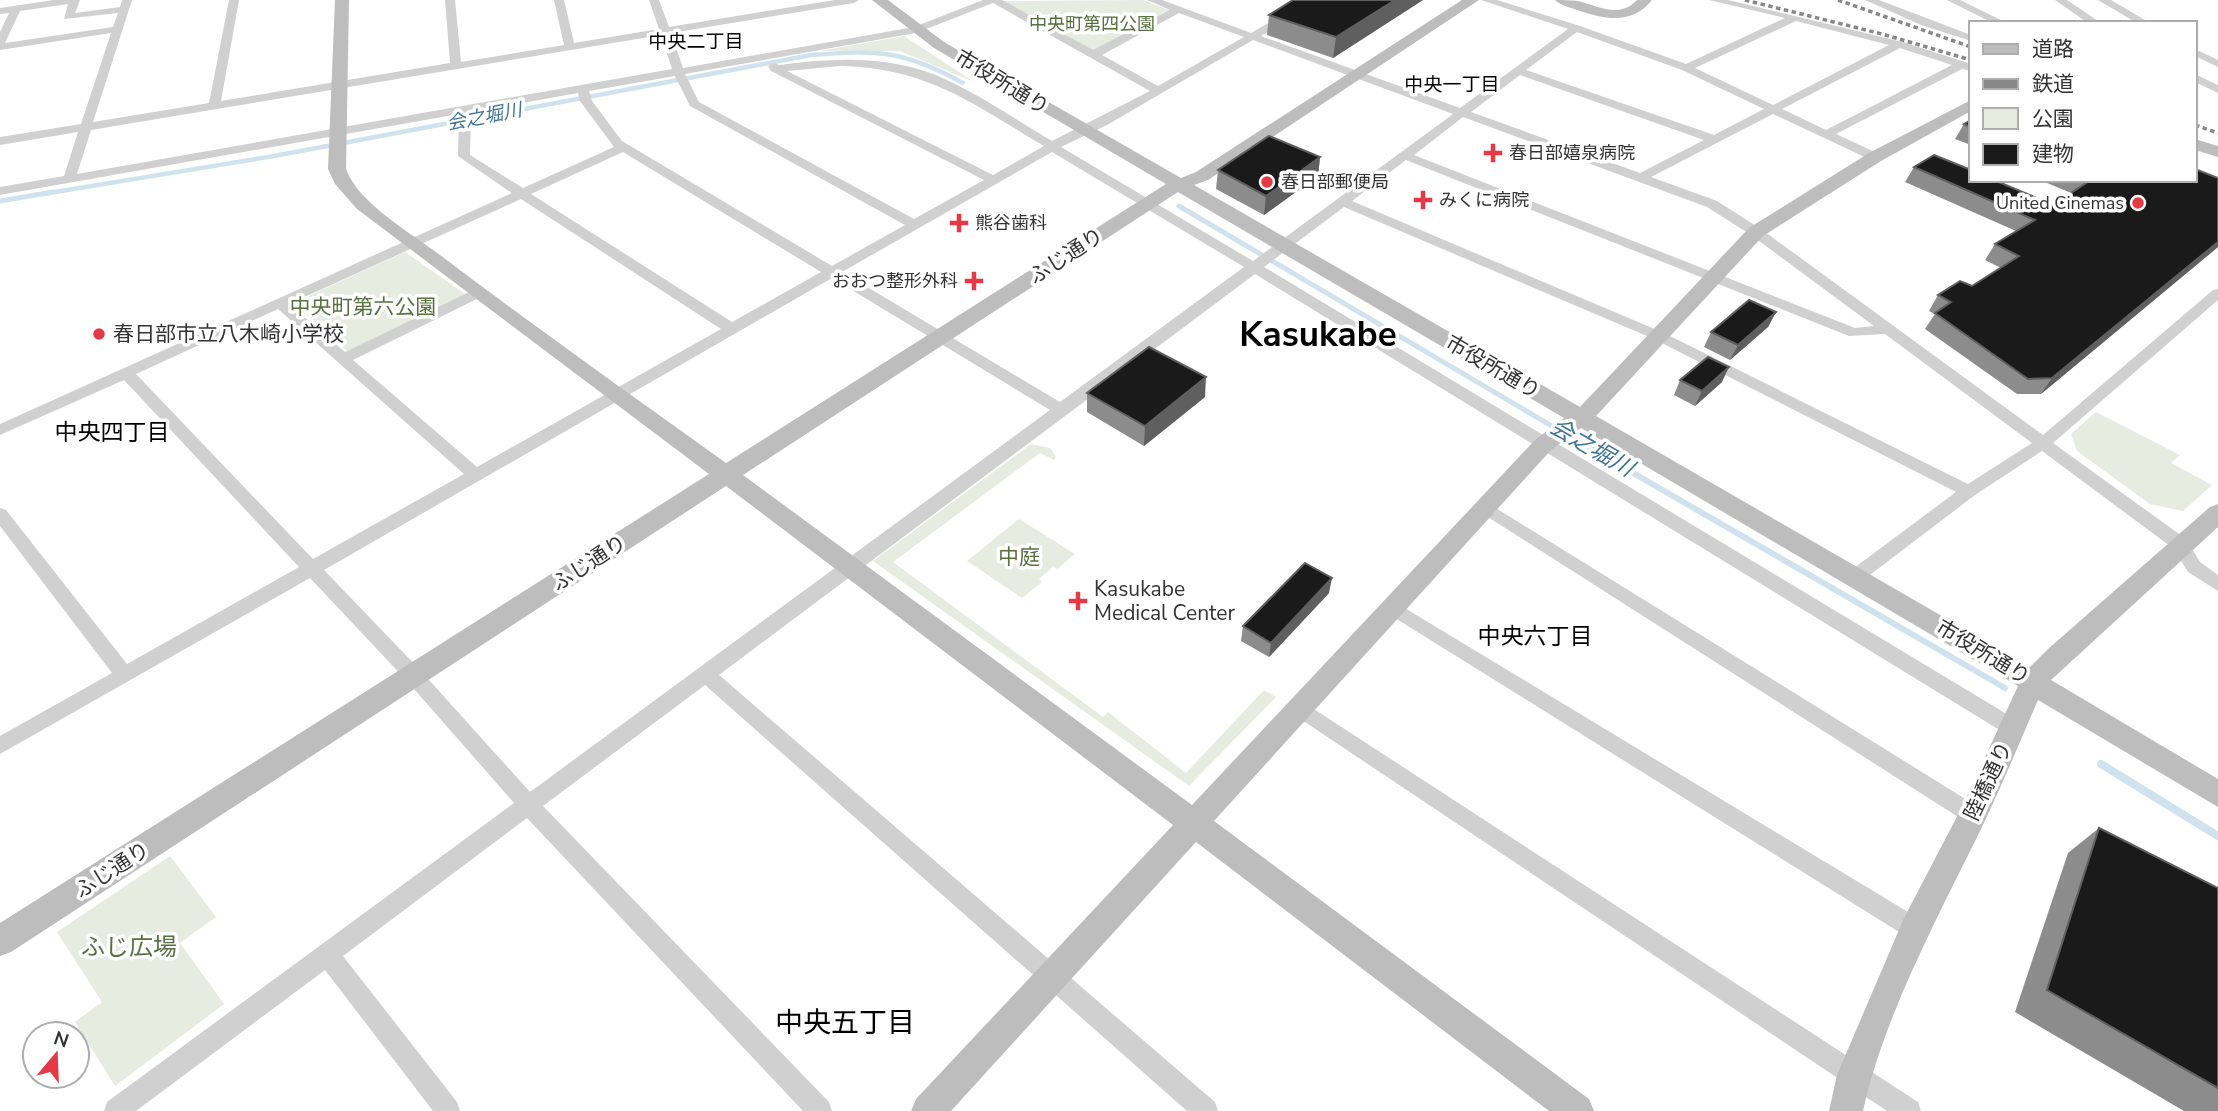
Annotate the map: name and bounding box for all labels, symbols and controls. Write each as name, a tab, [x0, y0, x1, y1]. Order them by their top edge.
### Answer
park label: 中央町第四公園	[1029, 12, 1155, 36]
legend	[1969, 21, 2197, 182]
district label: 中央二丁目	[648, 29, 744, 55]
text: 道路	[2032, 35, 2074, 63]
street label: 市役所通り	[950, 43, 1054, 121]
text: 鉄道	[2032, 70, 2074, 98]
district label: 中央一丁目	[1404, 72, 1500, 98]
water label: 会之堀川	[444, 97, 526, 137]
text: 公園	[2032, 105, 2074, 133]
text: 建物	[2032, 140, 2074, 168]
place label: 春日部嬉泉病院	[1509, 141, 1635, 165]
marker: 春日部嬉泉病院	[1483, 143, 1503, 163]
place label: 春日部郵便局	[1281, 170, 1389, 194]
marker: 春日部郵便局	[1259, 174, 1275, 190]
place label: みくに病院	[1439, 188, 1529, 212]
marker: みくに病院	[1413, 190, 1433, 210]
place label: United Cinemas	[1996, 191, 2124, 215]
marker: United Cinemas	[2130, 195, 2146, 211]
place label: 熊谷歯科	[975, 211, 1047, 235]
marker: 熊谷歯科	[949, 213, 969, 233]
street label: ふじ通り	[1023, 221, 1109, 291]
place label: おおつ整形外科	[832, 269, 958, 293]
marker: おおつ整形外科	[964, 271, 984, 291]
park label: 中央町第六公園	[290, 293, 437, 321]
district label: Kasukabe	[1239, 311, 1397, 358]
place label: 春日部市立八木崎小学校	[113, 320, 344, 348]
marker: 春日部市立八木崎小学校	[91, 326, 107, 342]
street label: 市役所通り	[1441, 329, 1545, 405]
water label: 会之堀川	[1544, 411, 1642, 485]
district label: 中央四丁目	[55, 417, 170, 448]
street label: ふじ通り	[546, 528, 632, 598]
park label: 中庭	[998, 543, 1040, 571]
place label: Kasukabe Medical Center	[1094, 575, 1236, 627]
marker: Kasukabe Medical Center	[1068, 591, 1088, 611]
street label: 市役所通り	[1931, 613, 2035, 691]
district label: 中央六丁目	[1478, 621, 1593, 652]
street label: 陸橋通り	[1958, 737, 2018, 825]
street label: ふじ通り	[69, 835, 155, 905]
park label: ふじ広場	[81, 931, 177, 963]
district label: 中央五丁目	[775, 1004, 915, 1042]
north arrow	[21, 1020, 91, 1090]
text: N	[50, 1025, 72, 1054]

